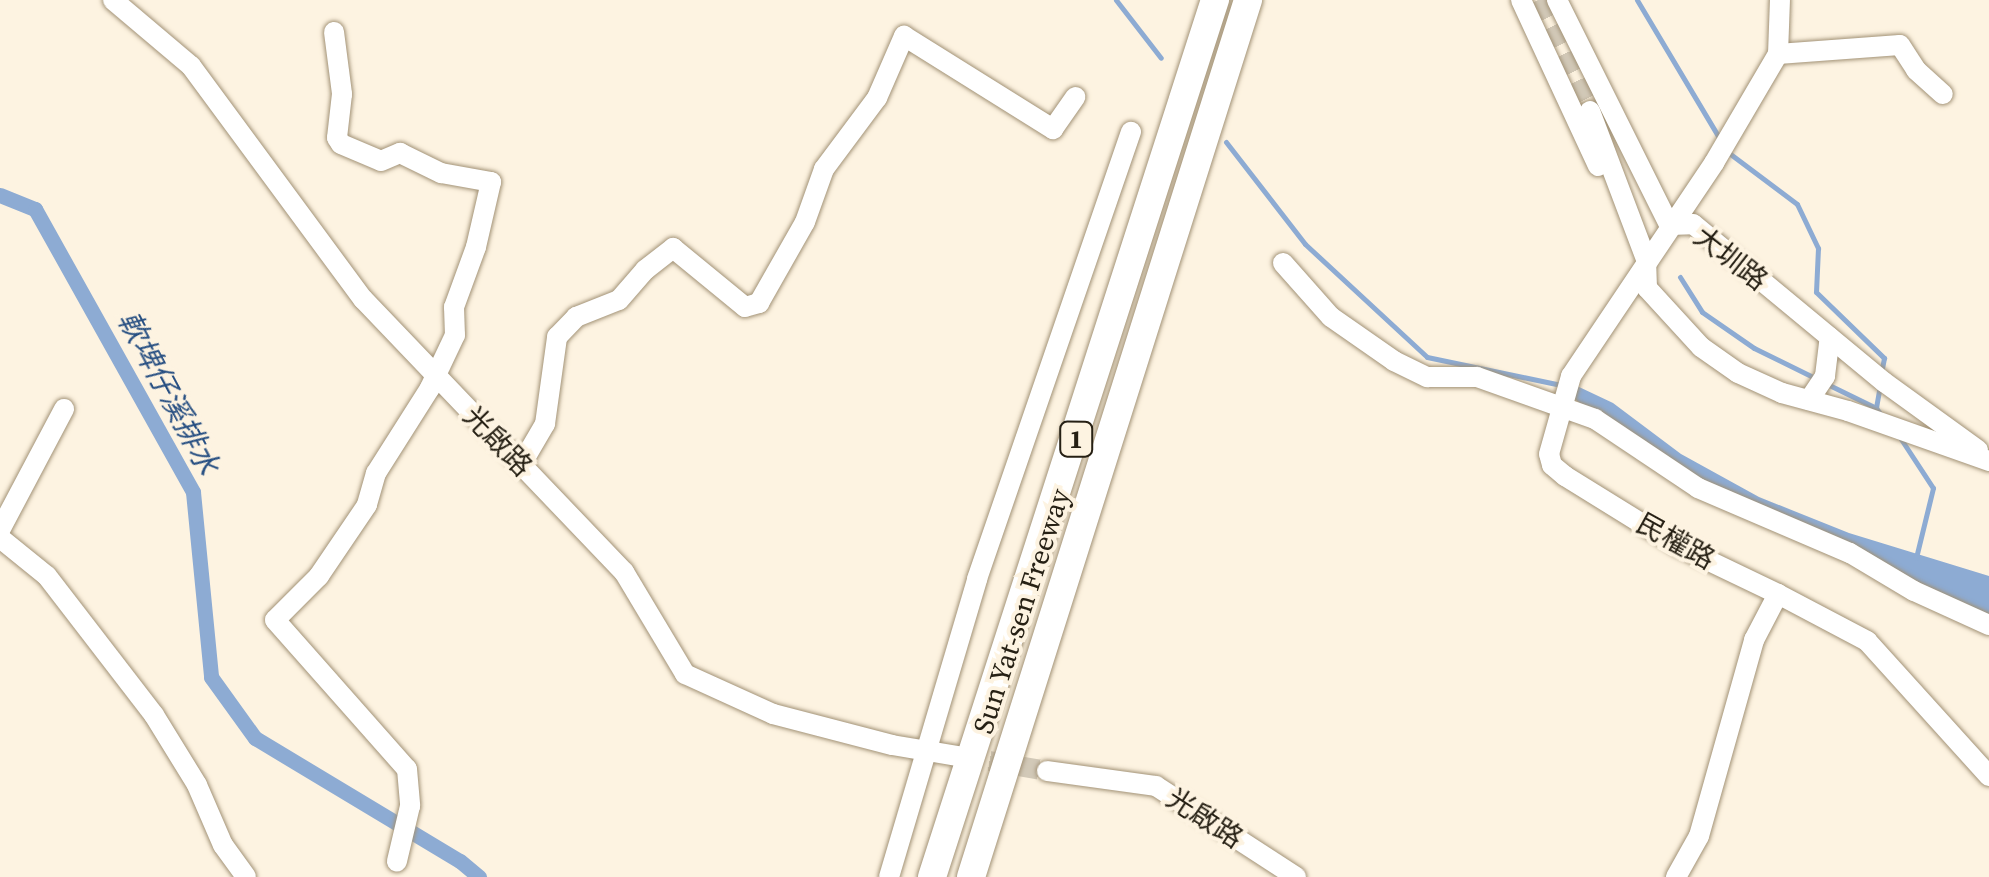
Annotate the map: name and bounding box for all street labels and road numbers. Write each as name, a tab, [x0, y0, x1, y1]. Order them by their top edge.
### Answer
street label: 大圳路	[1688, 219, 1774, 297]
street label: 光啟路	[457, 399, 539, 483]
road number: 1	[1058, 419, 1094, 459]
street label: Sun Yat-sen Freeway	[965, 484, 1077, 738]
street label: 民權路	[1631, 506, 1721, 576]
street label: 光啟路	[1161, 781, 1249, 855]

